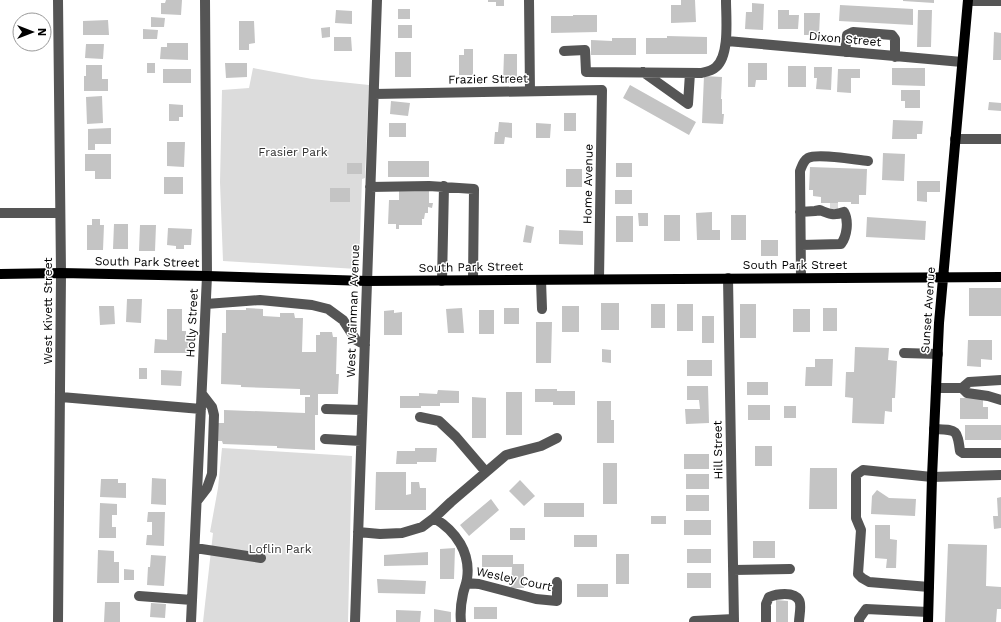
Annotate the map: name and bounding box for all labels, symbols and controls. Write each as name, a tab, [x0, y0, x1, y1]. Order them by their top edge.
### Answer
north arrow	[12, 12, 52, 52]
text: N	[35, 28, 48, 36]
street label: Dixon Street	[808, 29, 882, 49]
street label: Frazier Street	[448, 71, 528, 87]
street label: Home Avenue	[580, 144, 596, 224]
park label: Frasier Park	[258, 145, 328, 159]
street label: West Wainman Avenue	[344, 244, 362, 378]
street label: South Park Street	[95, 254, 199, 270]
street label: West Kivett Street	[41, 257, 55, 365]
street label: South Park Street	[743, 258, 847, 272]
street label: South Park Street	[419, 259, 523, 275]
street label: Sunset Avenue	[918, 266, 938, 354]
street label: Holly Street	[183, 288, 201, 358]
street label: Hill Street	[710, 420, 726, 480]
park label: Loflin Park	[248, 542, 312, 556]
street label: Wesley Court	[475, 564, 553, 594]

